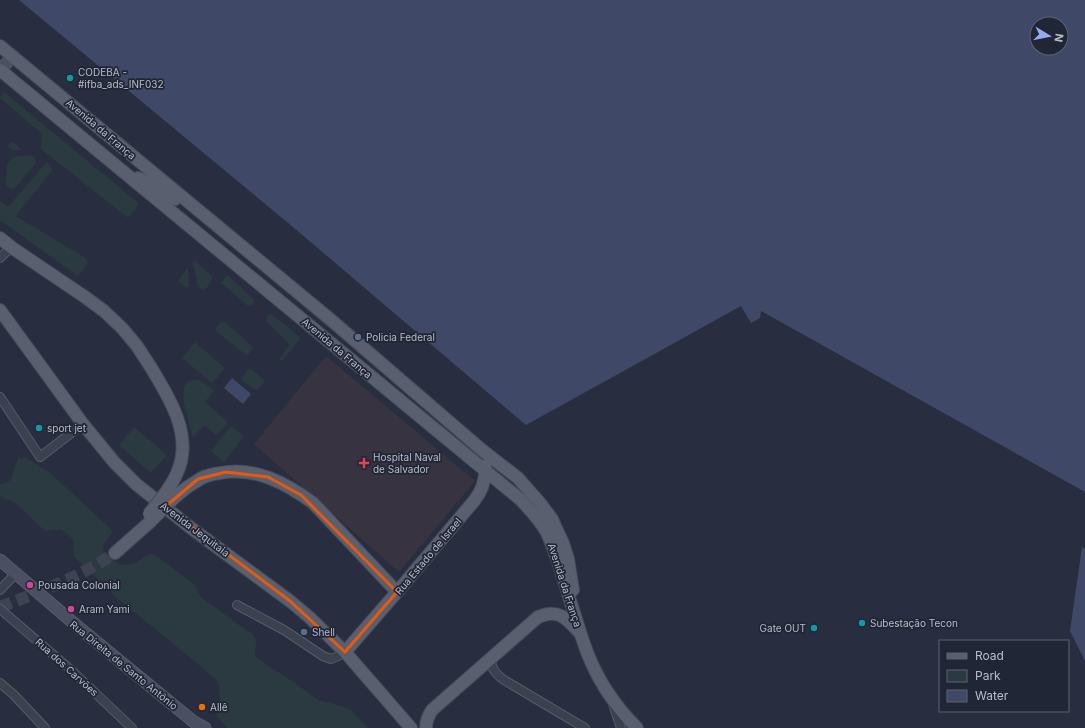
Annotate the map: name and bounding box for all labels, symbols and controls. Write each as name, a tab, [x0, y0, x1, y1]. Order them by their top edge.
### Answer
north arrow	[1029, 16, 1069, 56]
text: N	[1051, 32, 1066, 43]
place label: CODEBA - #ifba_ads_INF032	[78, 66, 163, 90]
marker: CODEBA - #ifba_ads_INF032	[65, 73, 75, 83]
street label: Avenida da França	[64, 96, 138, 162]
street label: Avenida da França	[300, 315, 374, 381]
place label: Policia Federal	[366, 331, 435, 343]
marker: Policia Federal	[353, 332, 363, 342]
place label: sport jet	[47, 422, 87, 434]
marker: sport jet	[34, 423, 44, 433]
place label: Hospital Naval de Salvador	[373, 451, 441, 475]
marker: Hospital Naval de Salvador	[358, 457, 370, 469]
street label: Avenida Jequitaia	[158, 499, 232, 559]
street label: Rua Estado de Israel	[392, 515, 464, 597]
street label: Avenida da França	[546, 542, 584, 628]
place label: Pousada Colonial	[38, 579, 120, 591]
marker: Pousada Colonial	[25, 580, 35, 590]
place label: Aram Yami	[79, 603, 130, 615]
marker: Aram Yami	[66, 604, 76, 614]
place label: Subestação Tecon	[870, 617, 958, 629]
street label: Rua Direita de Santo Antônio	[68, 618, 180, 712]
marker: Subestação Tecon	[857, 618, 867, 628]
place label: Gate OUT	[760, 622, 806, 634]
marker: Gate OUT	[809, 623, 819, 633]
place label: Shell	[312, 626, 335, 638]
marker: Shell	[299, 627, 309, 637]
street label: Rua dos Carvões	[33, 636, 101, 698]
legend	[939, 640, 1069, 712]
text: Road	[975, 648, 1004, 663]
text: Park	[975, 668, 1001, 683]
text: Water	[975, 688, 1009, 703]
place label: Allê	[210, 701, 228, 713]
marker: Allê	[197, 702, 207, 712]

